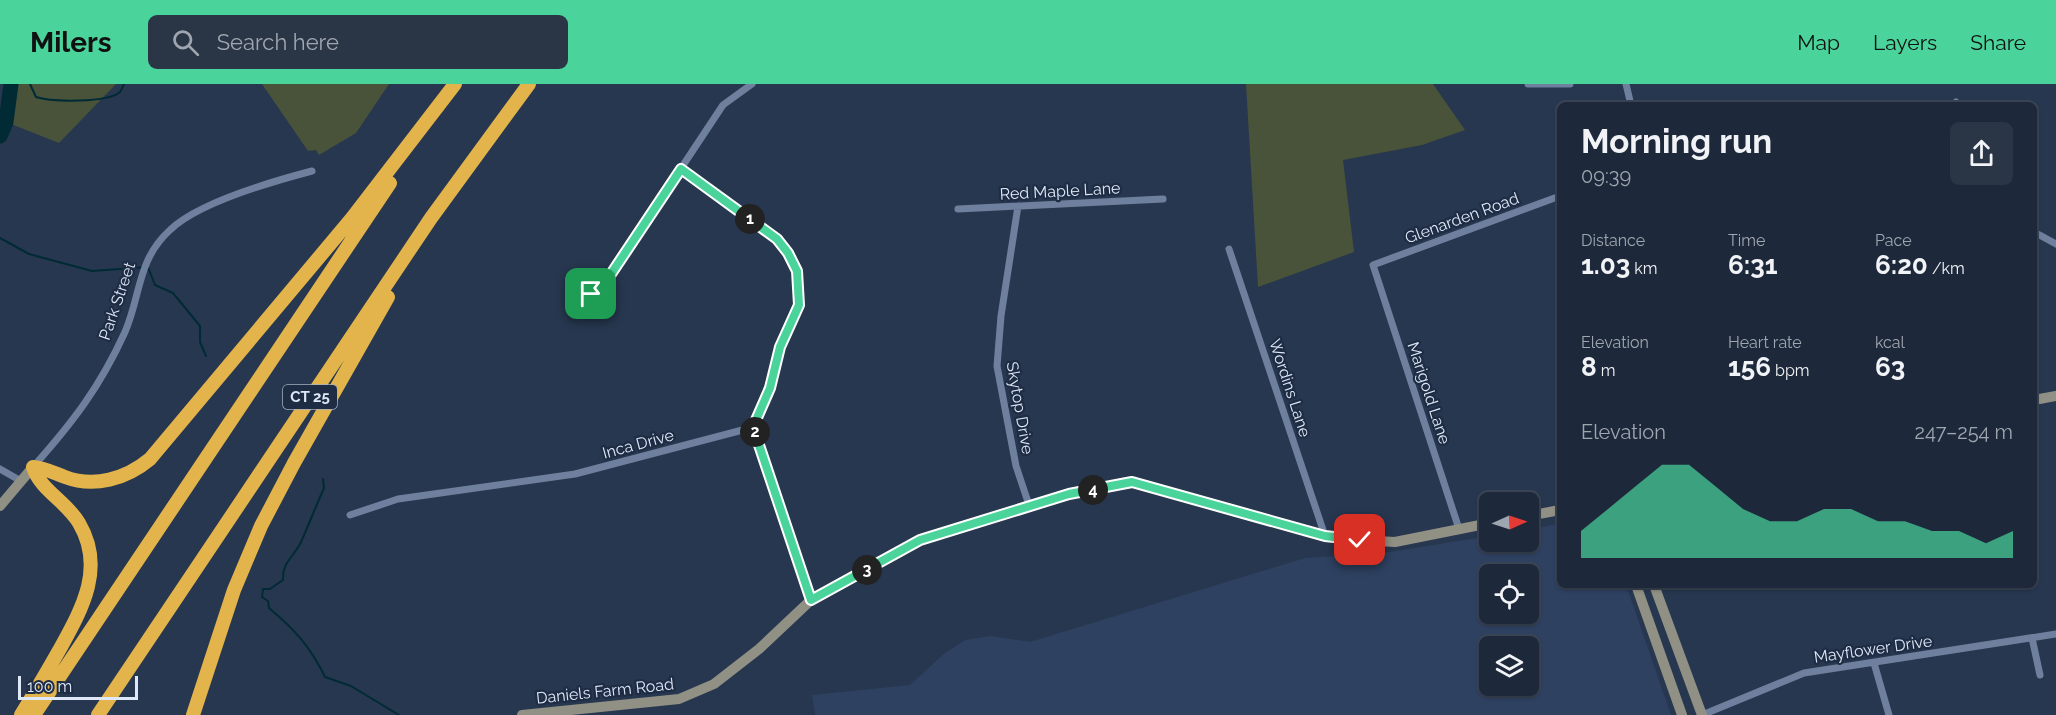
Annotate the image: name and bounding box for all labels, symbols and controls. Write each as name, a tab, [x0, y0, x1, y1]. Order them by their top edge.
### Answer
search box	[148, 15, 568, 69]
text: Milers	[30, 26, 112, 59]
icon: search	[169, 26, 202, 59]
text: Search here	[217, 29, 339, 55]
text: Map	[1797, 30, 1840, 55]
text: Layers	[1873, 30, 1937, 55]
text: Share	[1970, 30, 2026, 55]
text: Morning run	[1581, 122, 1772, 161]
button: share	[1950, 122, 2013, 185]
text: 09:39	[1581, 164, 1631, 188]
street label: Red Maple Lane	[999, 178, 1121, 204]
street label: Glenarden Road	[1402, 189, 1522, 247]
pin: 1	[735, 204, 765, 234]
text: 1	[746, 209, 754, 228]
text: Distance	[1581, 231, 1645, 250]
text: Time	[1728, 231, 1765, 250]
text: Pace	[1875, 231, 1912, 250]
text: 1.03	[1581, 250, 1630, 280]
text: 6:31	[1728, 250, 1778, 280]
text: 6:20	[1875, 250, 1928, 280]
street label: Park Street	[95, 259, 139, 342]
text: km	[1630, 259, 1657, 278]
text: /km	[1928, 259, 1965, 278]
pin	[565, 268, 616, 319]
icon: arrive	[574, 277, 607, 310]
text: Elevation	[1581, 333, 1649, 352]
text: Heart rate	[1728, 333, 1802, 352]
text: kcal	[1875, 333, 1905, 352]
street label: Wordins Lane	[1265, 337, 1315, 439]
street label: Marigold Lane	[1404, 339, 1454, 447]
text: 8	[1581, 352, 1597, 382]
text: 156	[1728, 352, 1771, 382]
text: 63	[1875, 352, 1905, 382]
street label: Skytop Drive	[1003, 360, 1037, 456]
text: m	[1597, 361, 1616, 380]
text: bpm	[1771, 361, 1810, 380]
road number: CT 25	[283, 385, 337, 409]
pin: 2	[740, 417, 770, 447]
text: Elevation	[1581, 420, 1666, 444]
text: 247–254 m	[1915, 420, 2013, 444]
text: 2	[750, 422, 760, 441]
street label: Inca Drive	[600, 425, 676, 463]
pin: 4	[1078, 475, 1108, 505]
text: 4	[1088, 480, 1098, 499]
north arrow	[1479, 492, 1539, 552]
map controls	[1479, 492, 1539, 696]
pin	[1334, 514, 1385, 565]
icon: check	[1343, 523, 1376, 556]
pin: 3	[852, 555, 882, 585]
text: 3	[863, 560, 871, 579]
button: locate	[1479, 564, 1539, 624]
street label: Mayflower Drive	[1813, 631, 1933, 667]
button: layers	[1479, 636, 1539, 696]
scale bar	[18, 673, 138, 700]
street label: Daniels Farm Road	[535, 674, 675, 708]
text: 100 m	[27, 677, 72, 696]

